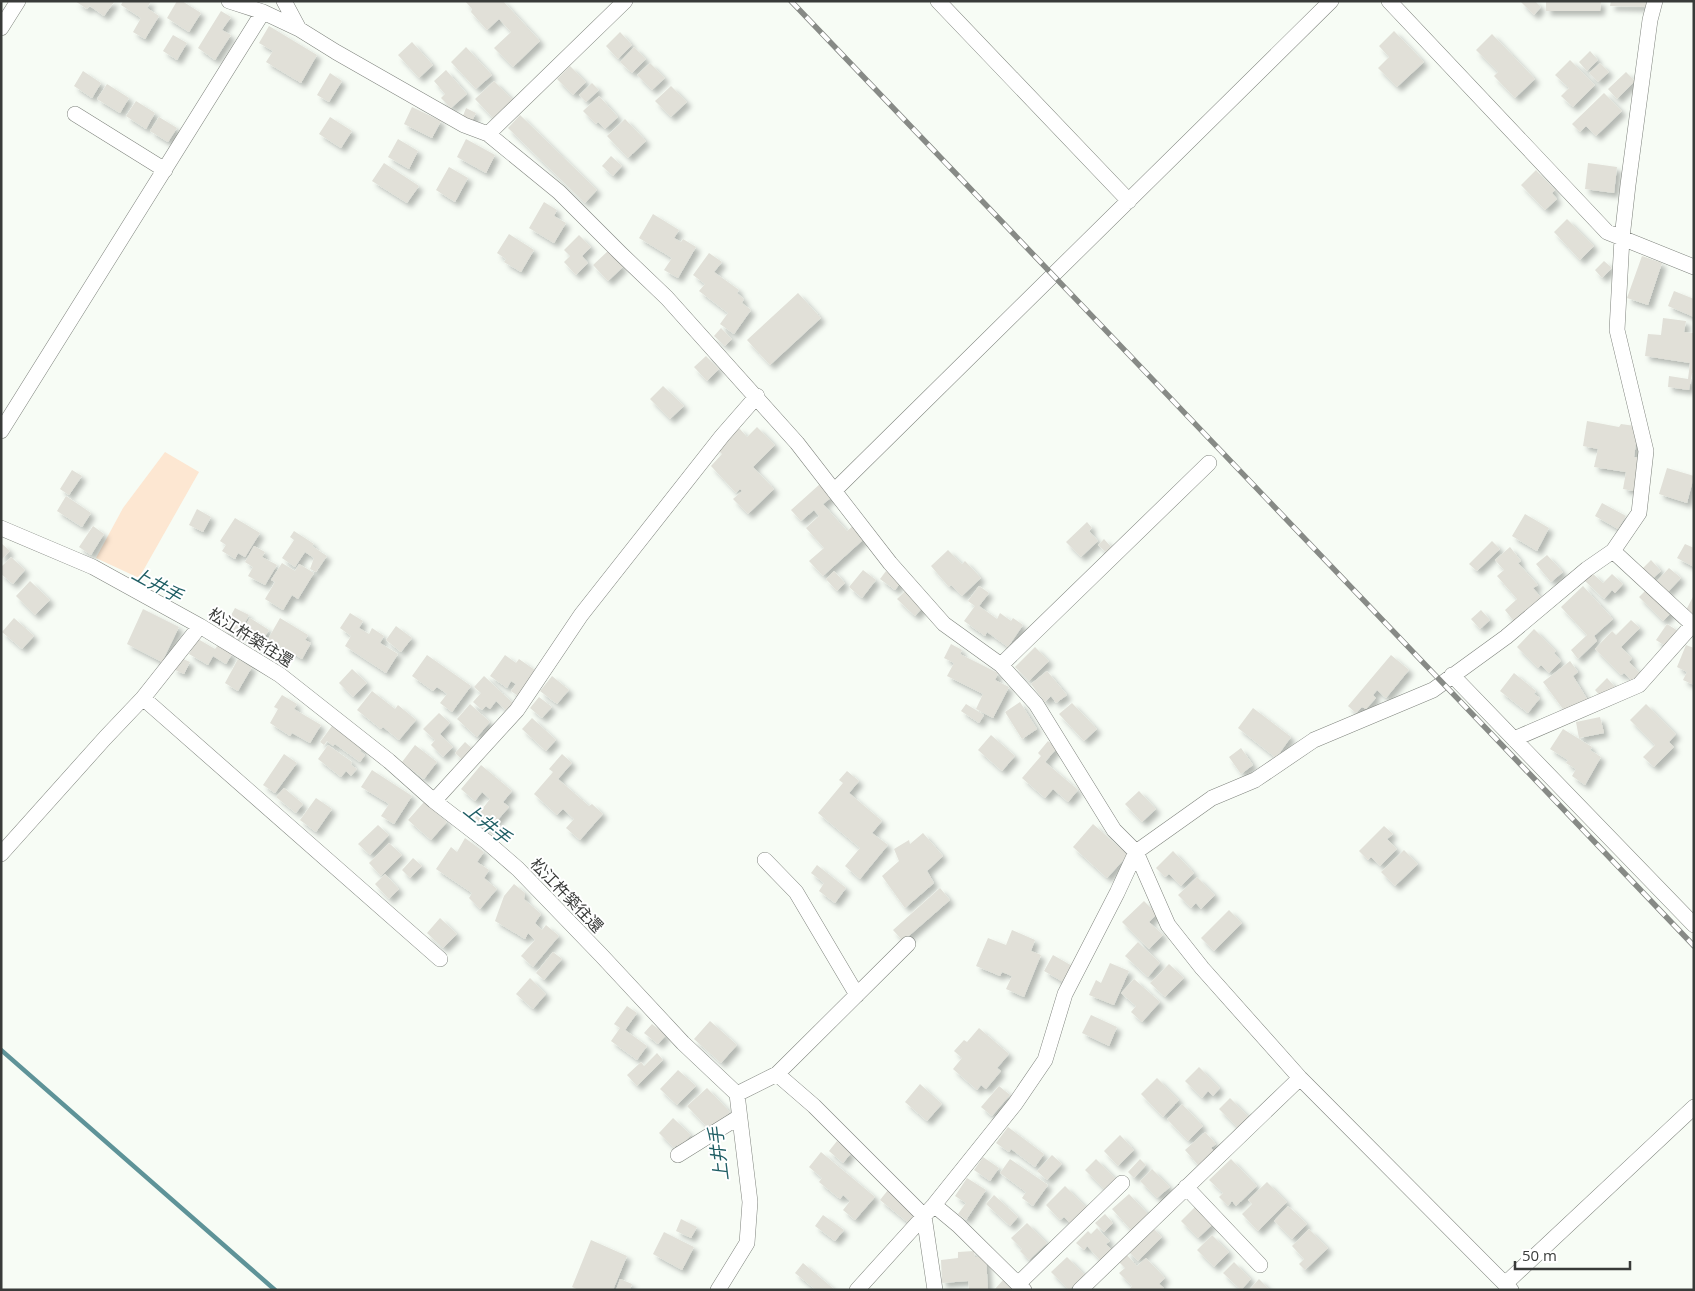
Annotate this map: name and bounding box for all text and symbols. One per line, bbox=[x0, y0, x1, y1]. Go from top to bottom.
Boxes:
water label: 上井手 bbox=[128, 561, 188, 608]
street label: 松江杵築往還 bbox=[204, 602, 298, 672]
water label: 上井手 bbox=[459, 797, 517, 850]
street label: 松江杵築往還 bbox=[526, 853, 608, 937]
water label: 上井手 bbox=[703, 1125, 733, 1182]
scale bar bbox=[1515, 1238, 1630, 1270]
text: 50 m bbox=[1522, 1245, 1557, 1265]

